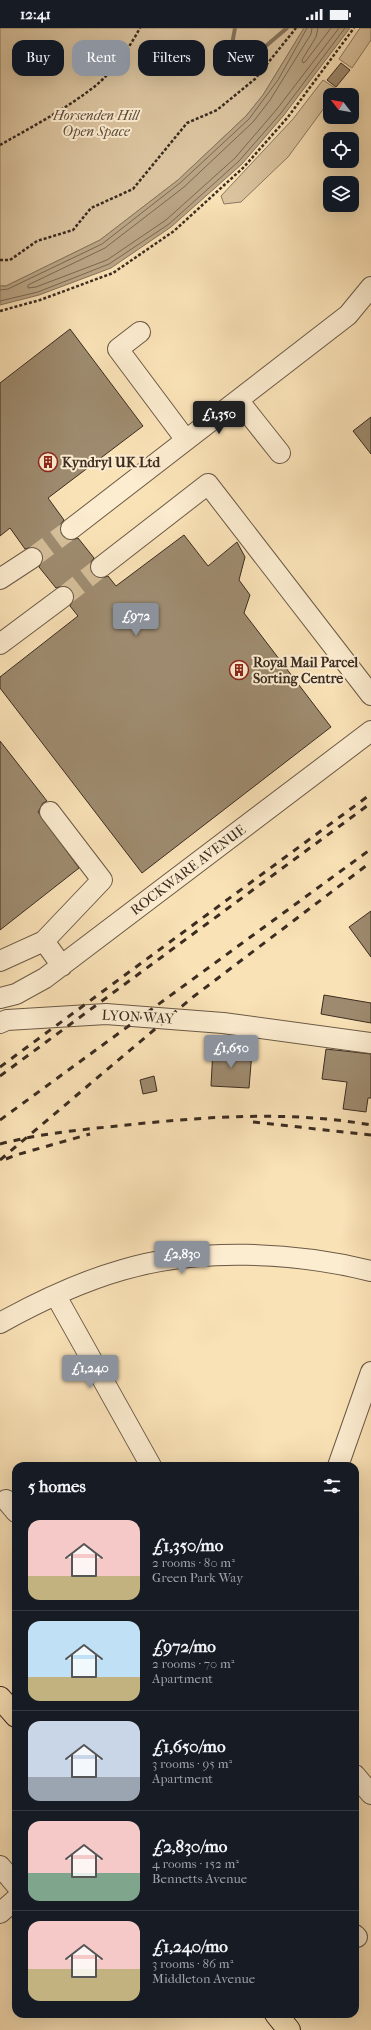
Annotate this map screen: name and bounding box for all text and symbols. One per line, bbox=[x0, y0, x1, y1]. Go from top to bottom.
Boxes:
text: 12:41 bbox=[20, 5, 51, 23]
chip: Buy bbox=[12, 40, 64, 76]
chip: Rent bbox=[72, 40, 130, 76]
chip: Filters bbox=[138, 40, 205, 76]
chip: New bbox=[213, 40, 268, 76]
north arrow bbox=[323, 88, 359, 124]
map controls bbox=[323, 88, 359, 212]
park label: Horsenden Hill Open Space bbox=[52, 107, 141, 140]
button: locate bbox=[323, 132, 359, 168]
button: layers bbox=[323, 176, 359, 212]
pin: £1,350 bbox=[186, 401, 252, 435]
text: £1,350 bbox=[202, 406, 236, 421]
building icon: Kyndryl UK Ltd bbox=[37, 451, 59, 473]
place label: Kyndryl UK Ltd bbox=[62, 454, 162, 471]
pin: £972 bbox=[112, 603, 160, 637]
text: £972 bbox=[122, 608, 150, 623]
place label: Royal Mail Parcel Sorting Centre bbox=[253, 654, 358, 687]
building icon: Royal Mail Parcel Sorting Centre bbox=[228, 659, 250, 681]
street label: ROCKWARE AVENUE bbox=[127, 821, 249, 919]
street label: LYON WAY bbox=[101, 1007, 175, 1027]
pin: £1,650 bbox=[198, 1035, 264, 1069]
text: £1,650 bbox=[213, 1040, 249, 1055]
pin: £2,830 bbox=[149, 1241, 215, 1275]
text: £2,830 bbox=[163, 1246, 201, 1261]
pin: £1,240 bbox=[57, 1355, 123, 1389]
text: £1,240 bbox=[71, 1360, 109, 1375]
icon: filters bbox=[321, 1475, 343, 1497]
text: 5 homes bbox=[28, 1476, 86, 1496]
text: £1,350/mo bbox=[152, 1535, 223, 1555]
icon: home bbox=[60, 1536, 108, 1584]
text: 2 rooms · 80 m² bbox=[152, 1555, 235, 1570]
text: Green Park Way bbox=[152, 1570, 243, 1585]
text: £972/mo bbox=[152, 1636, 216, 1656]
icon: home bbox=[60, 1637, 108, 1685]
text: 2 rooms · 70 m² bbox=[152, 1656, 235, 1671]
text: Apartment bbox=[152, 1671, 213, 1686]
text: £1,650/mo bbox=[152, 1736, 226, 1756]
icon: home bbox=[60, 1737, 108, 1785]
text: 3 rooms · 95 m² bbox=[152, 1756, 232, 1771]
text: Apartment bbox=[152, 1771, 213, 1786]
text: £2,830/mo bbox=[152, 1836, 227, 1856]
icon: home bbox=[60, 1837, 108, 1885]
text: 4 rooms · 152 m² bbox=[152, 1856, 239, 1871]
text: Bennetts Avenue bbox=[152, 1871, 247, 1886]
text: £1,240/mo bbox=[152, 1936, 228, 1956]
icon: home bbox=[60, 1937, 108, 1985]
text: 3 rooms · 86 m² bbox=[152, 1956, 233, 1971]
text: Middleton Avenue bbox=[152, 1971, 255, 1986]

